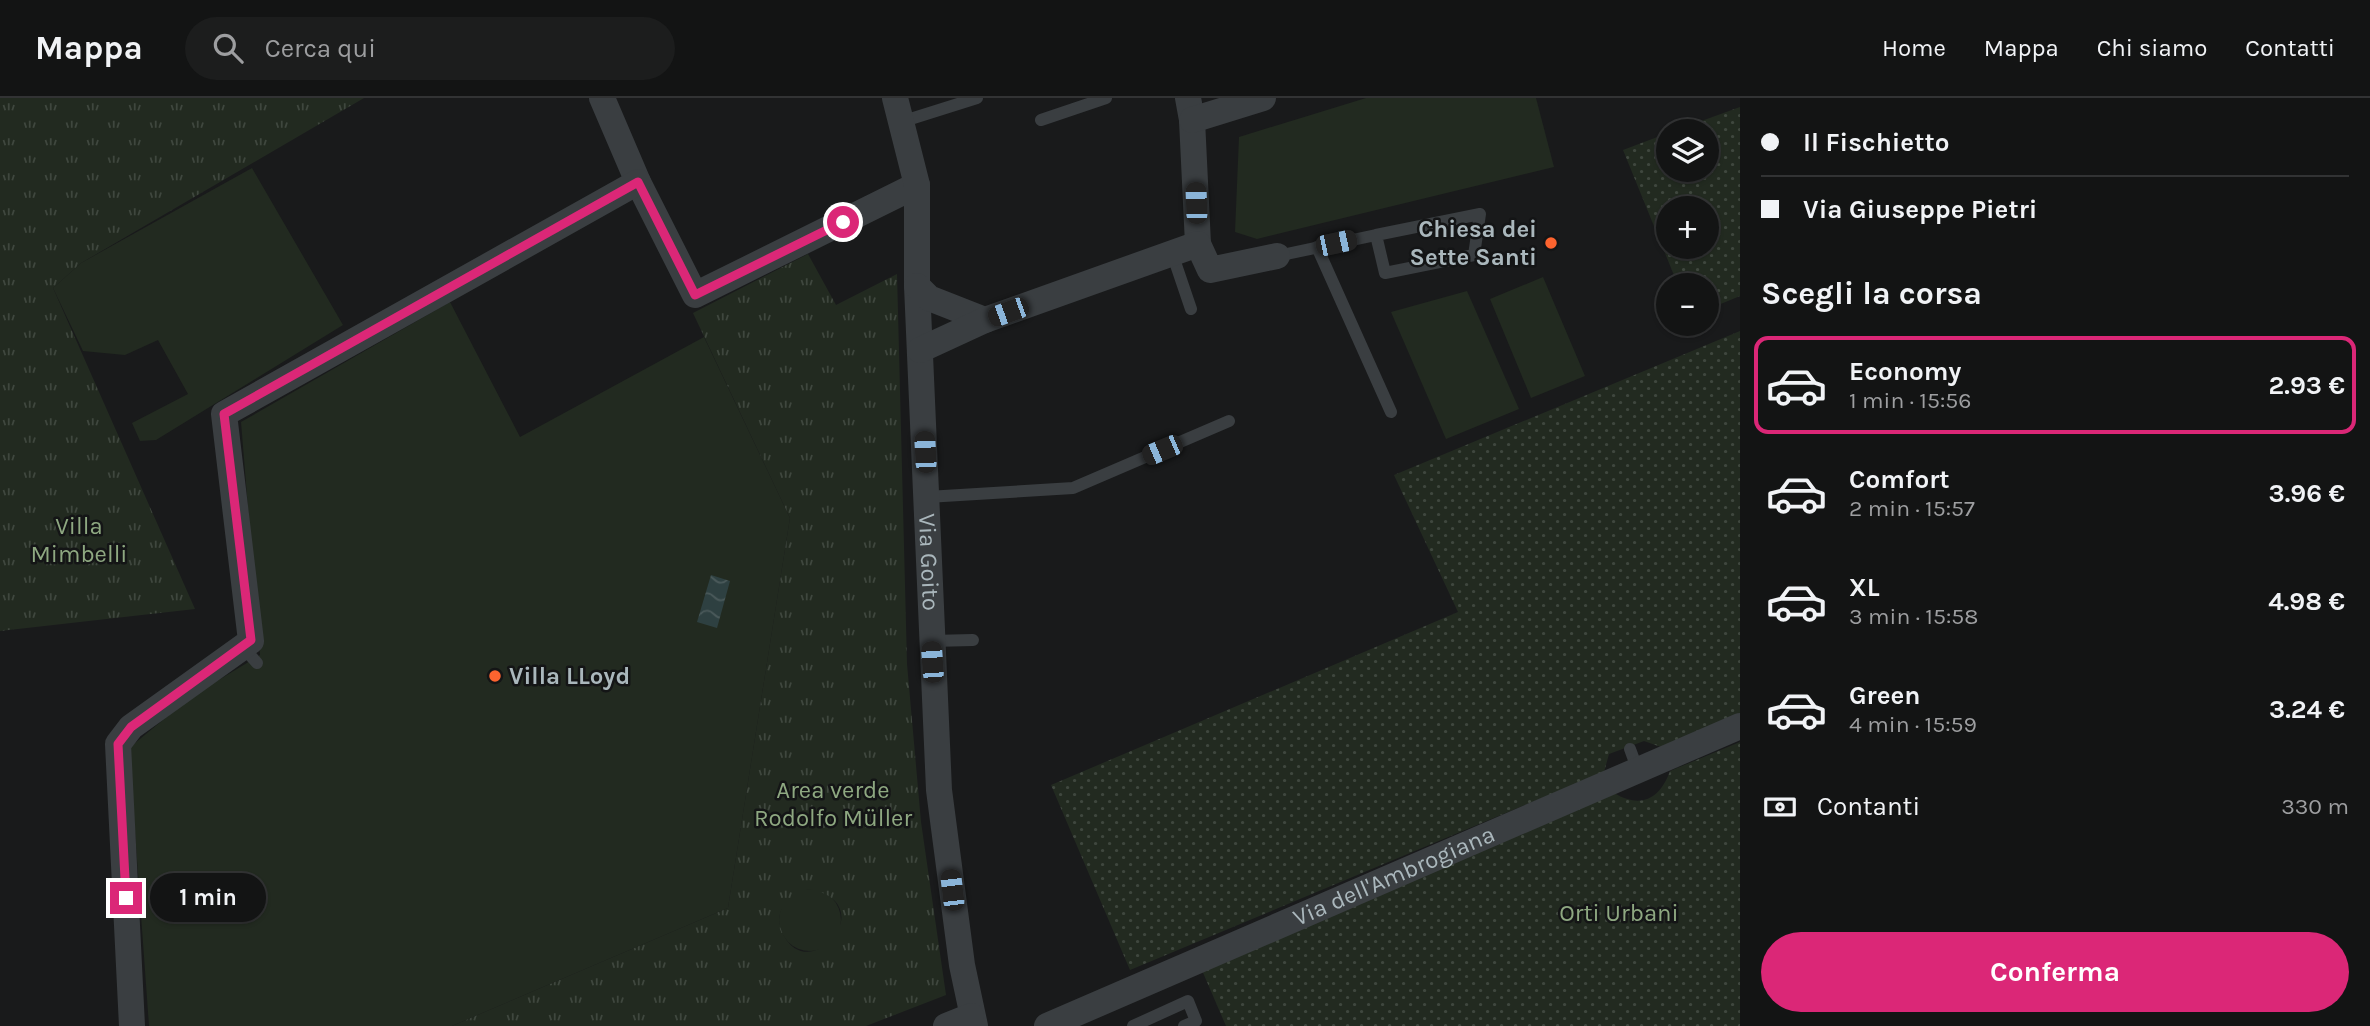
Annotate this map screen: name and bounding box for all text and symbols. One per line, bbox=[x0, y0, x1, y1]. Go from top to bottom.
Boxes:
search box bbox=[185, 17, 675, 80]
text: Mappa bbox=[35, 29, 143, 67]
icon: search bbox=[209, 29, 247, 67]
text: Cerca qui bbox=[265, 33, 376, 64]
text: Home bbox=[1882, 34, 1946, 62]
text: Mappa bbox=[1984, 34, 2059, 62]
text: Chi siamo bbox=[2097, 34, 2207, 62]
text: Contatti bbox=[2245, 34, 2335, 62]
map controls bbox=[1656, 119, 1719, 336]
button: layers bbox=[1656, 119, 1719, 182]
text: Il Fischietto bbox=[1803, 127, 1949, 158]
car bbox=[1185, 182, 1208, 224]
text: Via Giuseppe Pietri bbox=[1803, 194, 2037, 225]
button: + bbox=[1656, 196, 1719, 259]
route start bbox=[827, 206, 859, 238]
place label: Chiesa dei Sette Santi bbox=[1410, 215, 1537, 271]
car bbox=[1314, 228, 1359, 258]
marker: Chiesa dei Sette Santi bbox=[1543, 235, 1559, 251]
button: − bbox=[1656, 273, 1719, 336]
text: Scegli la corsa bbox=[1761, 275, 1982, 312]
car bbox=[985, 295, 1032, 329]
icon: car bbox=[1765, 354, 1828, 417]
text: Economy bbox=[1849, 356, 1961, 387]
text: 2.93 € bbox=[2269, 370, 2345, 401]
text: 1 min · 15:56 bbox=[1849, 387, 1971, 414]
car bbox=[914, 430, 937, 474]
car bbox=[1139, 432, 1186, 468]
icon: car bbox=[1765, 462, 1828, 525]
text: Comfort bbox=[1849, 464, 1950, 495]
text: 3.96 € bbox=[2269, 478, 2345, 509]
text: 2 min · 15:57 bbox=[1849, 495, 1975, 522]
park label: Villa Mimbelli bbox=[30, 512, 128, 568]
street label: Via Goito bbox=[913, 513, 945, 611]
icon: car bbox=[1765, 570, 1828, 633]
text: XL bbox=[1849, 572, 1880, 603]
text: 4.98 € bbox=[2268, 586, 2345, 617]
text: 3 min · 15:58 bbox=[1849, 603, 1978, 630]
car bbox=[921, 640, 944, 684]
place label: Villa LLoyd bbox=[509, 662, 630, 690]
marker: Villa LLoyd bbox=[487, 668, 503, 684]
icon: car bbox=[1765, 678, 1828, 741]
text: Green bbox=[1849, 680, 1921, 711]
text: 3.24 € bbox=[2269, 694, 2345, 725]
text: 4 min · 15:59 bbox=[1849, 711, 1977, 738]
park label: Area verde Rodolfo Müller bbox=[754, 776, 912, 832]
icon: cash bbox=[1761, 788, 1799, 826]
text: Contanti bbox=[1817, 791, 1920, 822]
text: 330 m bbox=[2281, 793, 2349, 820]
street label: Via dell'Ambrogiana bbox=[1289, 820, 1499, 932]
car bbox=[940, 868, 965, 912]
callout: 1 min bbox=[150, 874, 266, 922]
route end bbox=[110, 882, 142, 914]
text: 1 min bbox=[179, 884, 237, 911]
park label: Orti Urbani bbox=[1559, 899, 1679, 927]
button: Conferma bbox=[1761, 932, 2349, 1012]

